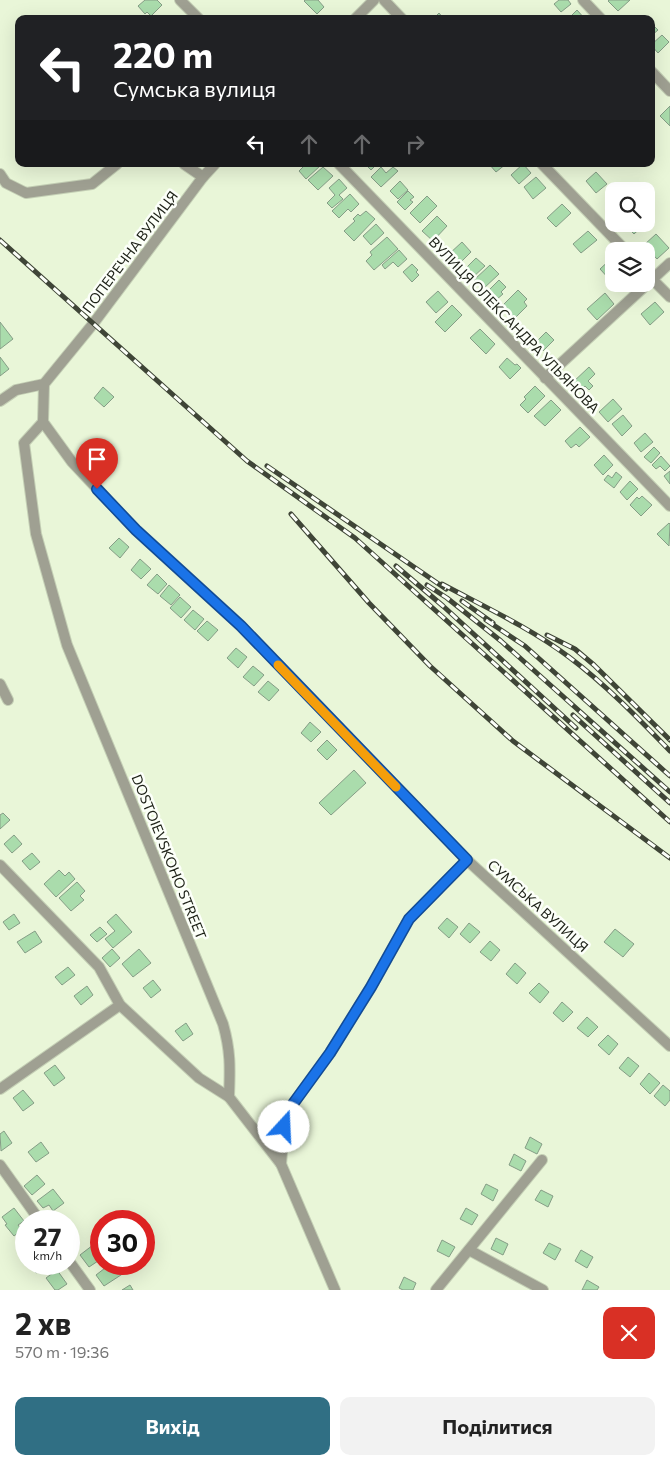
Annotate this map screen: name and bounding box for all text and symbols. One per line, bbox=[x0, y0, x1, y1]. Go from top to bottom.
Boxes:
text: 220 m bbox=[113, 32, 213, 75]
icon: left bbox=[30, 35, 95, 100]
text: Сумська вулиця bbox=[113, 75, 276, 102]
icon: left bbox=[242, 130, 270, 158]
icon: ahead bbox=[295, 130, 323, 158]
icon: ahead bbox=[348, 130, 376, 158]
icon: right bbox=[401, 130, 429, 158]
map controls bbox=[605, 182, 655, 292]
button: search bbox=[605, 182, 655, 232]
street label: ПОПЕРЕЧНА ВУЛИЦЯ bbox=[78, 187, 181, 316]
street label: ВУЛИЦЯ ОЛЕКСАНДРА УЛЬЯНОВА bbox=[425, 233, 603, 416]
button: layers bbox=[605, 242, 655, 292]
pin bbox=[76, 438, 118, 489]
icon: arrive bbox=[83, 445, 111, 473]
street label: DOSTOIEVSKOHO STREET bbox=[129, 772, 210, 942]
street label: СУМСЬКА ВУЛИЦЯ bbox=[484, 856, 592, 955]
position arrow bbox=[257, 1100, 309, 1152]
speed limit sign: 30 bbox=[90, 1210, 155, 1275]
text: 27 bbox=[34, 1221, 61, 1251]
text: km/h bbox=[33, 1248, 62, 1262]
text: 2 хв bbox=[15, 1304, 71, 1341]
button: close bbox=[603, 1307, 655, 1359]
text: 570 m · 19:36 bbox=[15, 1342, 109, 1361]
button: Вихід bbox=[15, 1397, 330, 1455]
button: Поділитися bbox=[340, 1397, 655, 1455]

